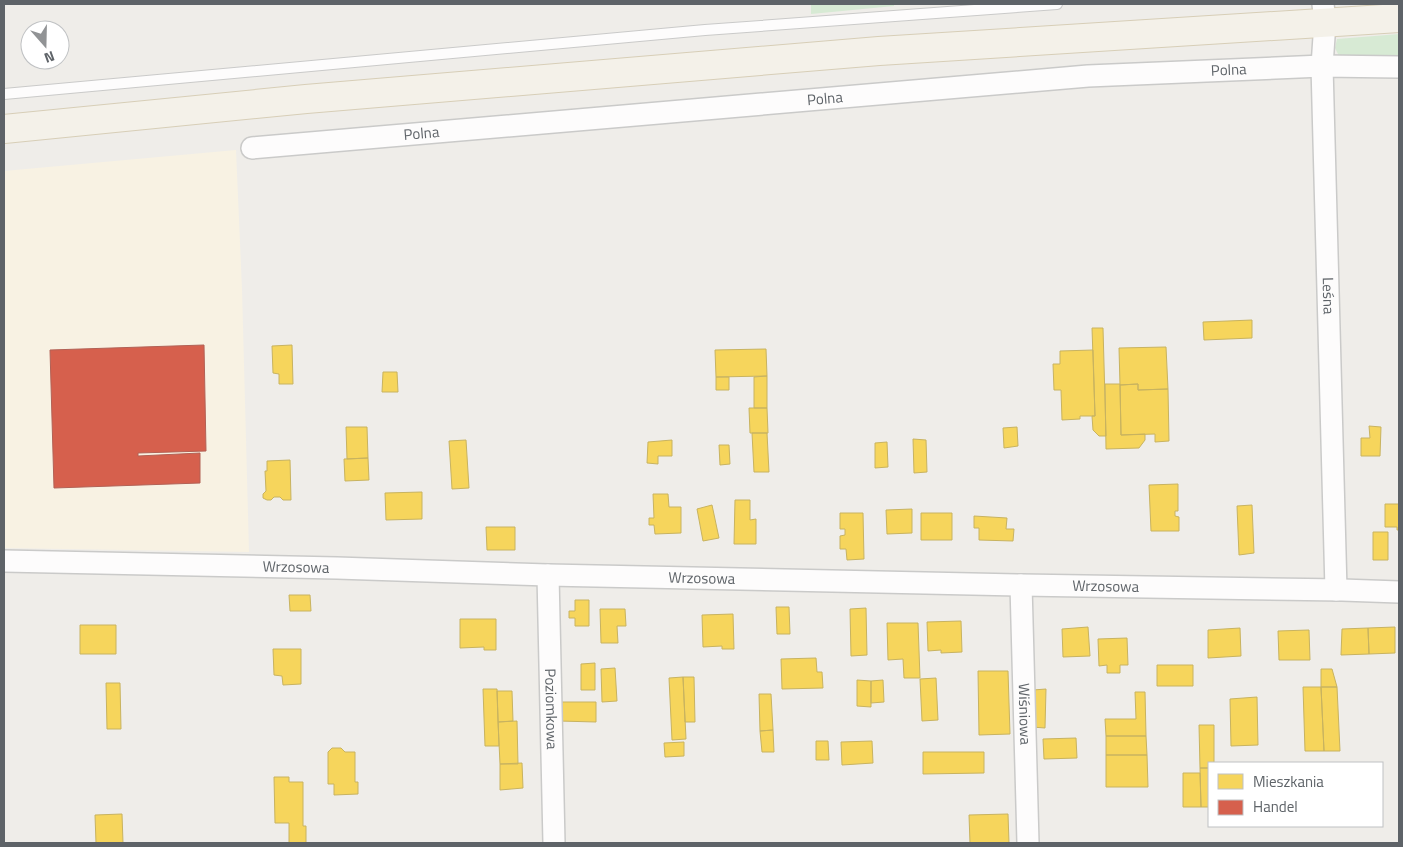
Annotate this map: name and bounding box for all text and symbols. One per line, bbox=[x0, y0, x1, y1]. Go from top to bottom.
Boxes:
north arrow bbox=[20, 20, 70, 70]
text: N bbox=[41, 46, 58, 69]
street label: Polna bbox=[1210, 57, 1248, 82]
street label: Polna bbox=[806, 85, 844, 111]
street label: Polna bbox=[403, 120, 441, 146]
street label: Leśna bbox=[1317, 277, 1341, 315]
street label: Wrzosowa bbox=[262, 554, 330, 579]
street label: Wrzosowa bbox=[668, 566, 736, 590]
street label: Wrzosowa bbox=[1072, 574, 1140, 598]
street label: Poziomkowa bbox=[539, 668, 564, 750]
street label: Wiśniowa bbox=[1013, 683, 1037, 746]
legend bbox=[1208, 762, 1383, 827]
text: Mieszkania bbox=[1253, 770, 1324, 793]
text: Handel bbox=[1253, 795, 1298, 818]

